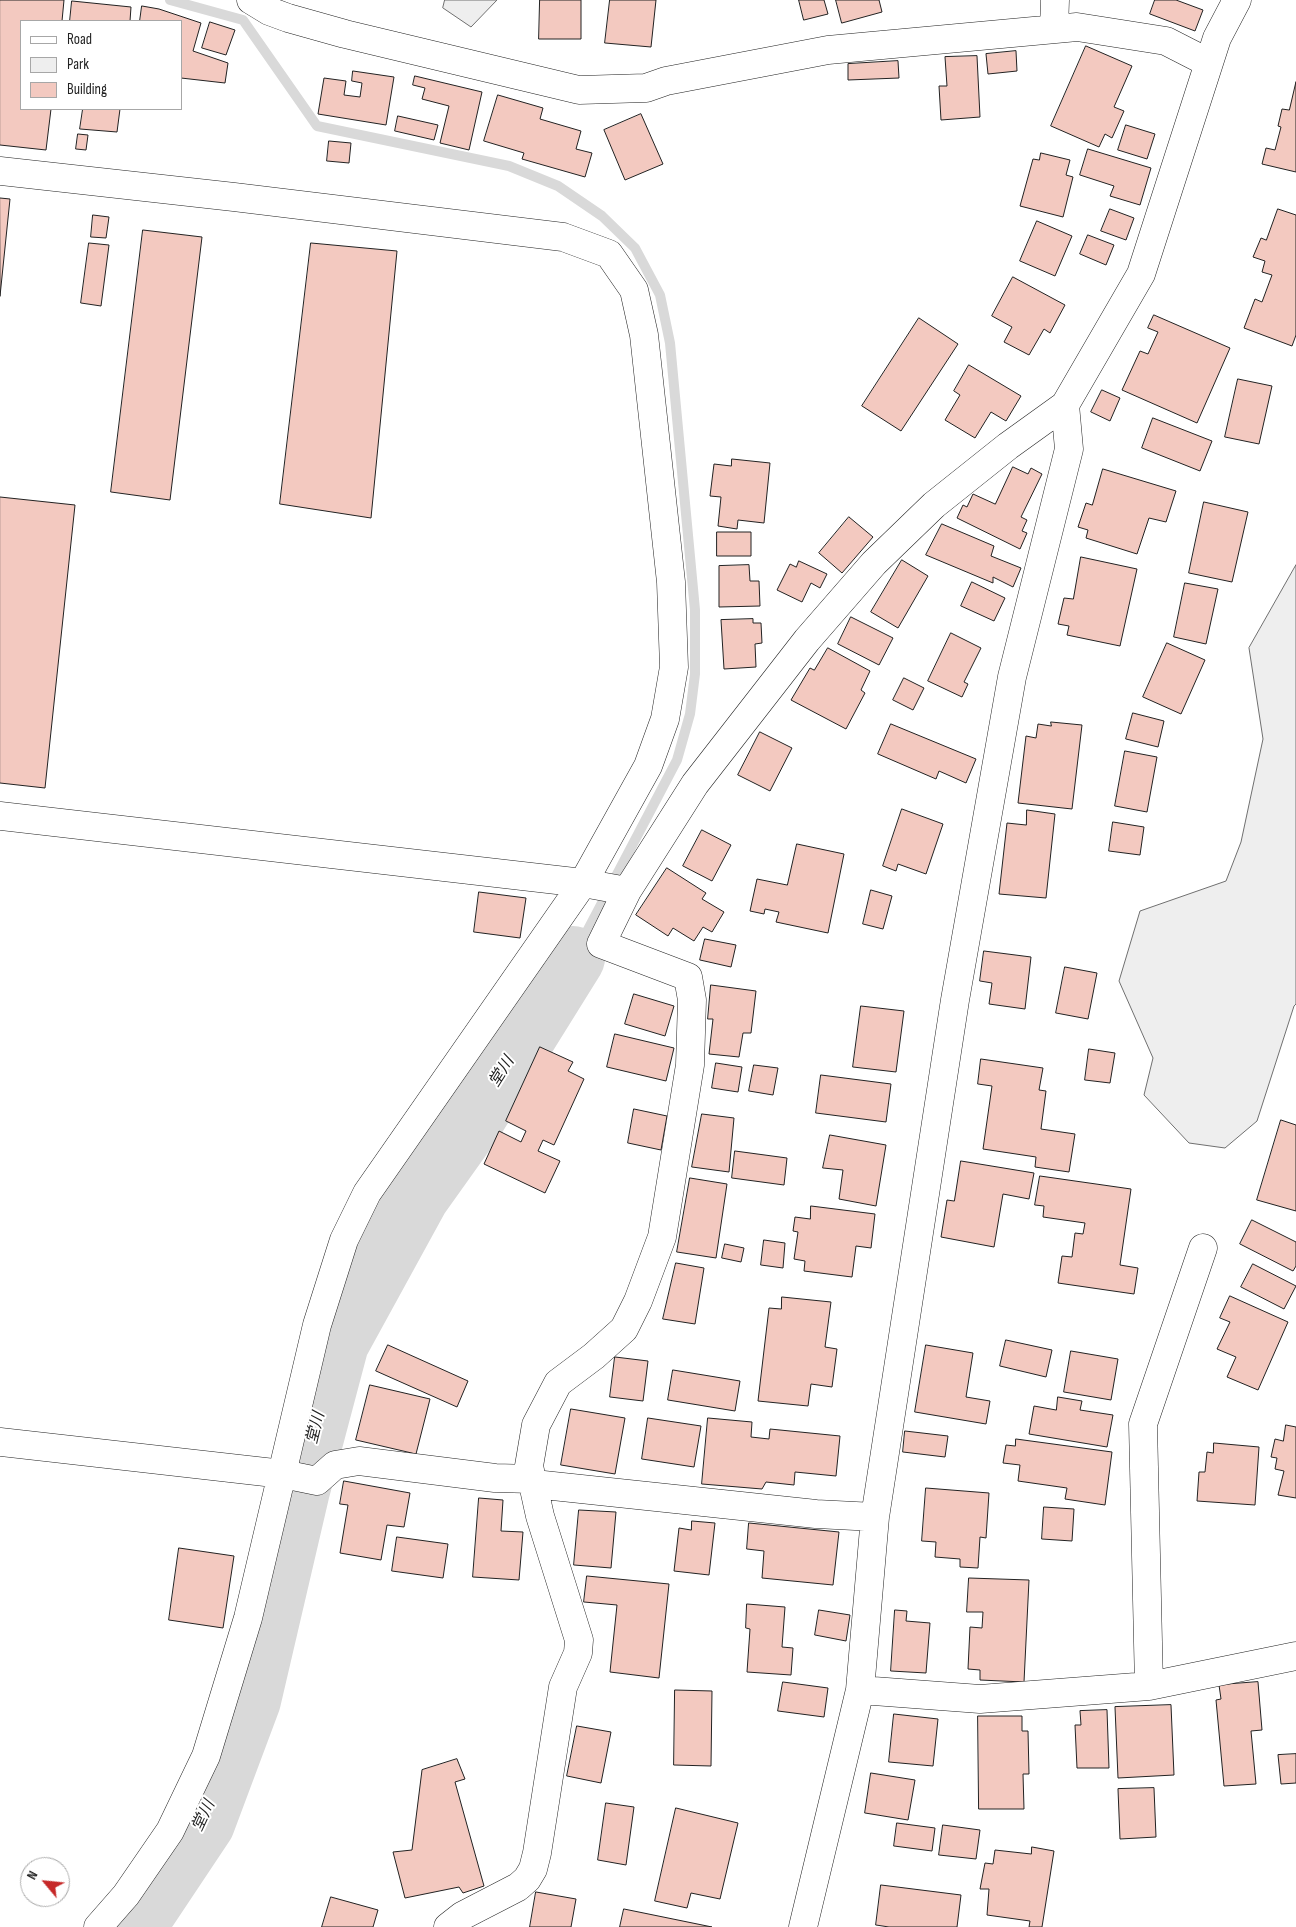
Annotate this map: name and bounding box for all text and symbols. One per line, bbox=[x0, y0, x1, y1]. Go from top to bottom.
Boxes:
legend bbox=[20, 20, 182, 110]
text: Road bbox=[67, 30, 92, 49]
text: Park bbox=[67, 55, 89, 74]
text: Building bbox=[67, 80, 107, 99]
water label: 堂川 bbox=[485, 1053, 519, 1091]
water label: 堂川 bbox=[303, 1410, 329, 1446]
water label: 堂川 bbox=[189, 1797, 219, 1835]
north arrow bbox=[20, 1857, 70, 1907]
text: N bbox=[23, 1868, 41, 1882]

